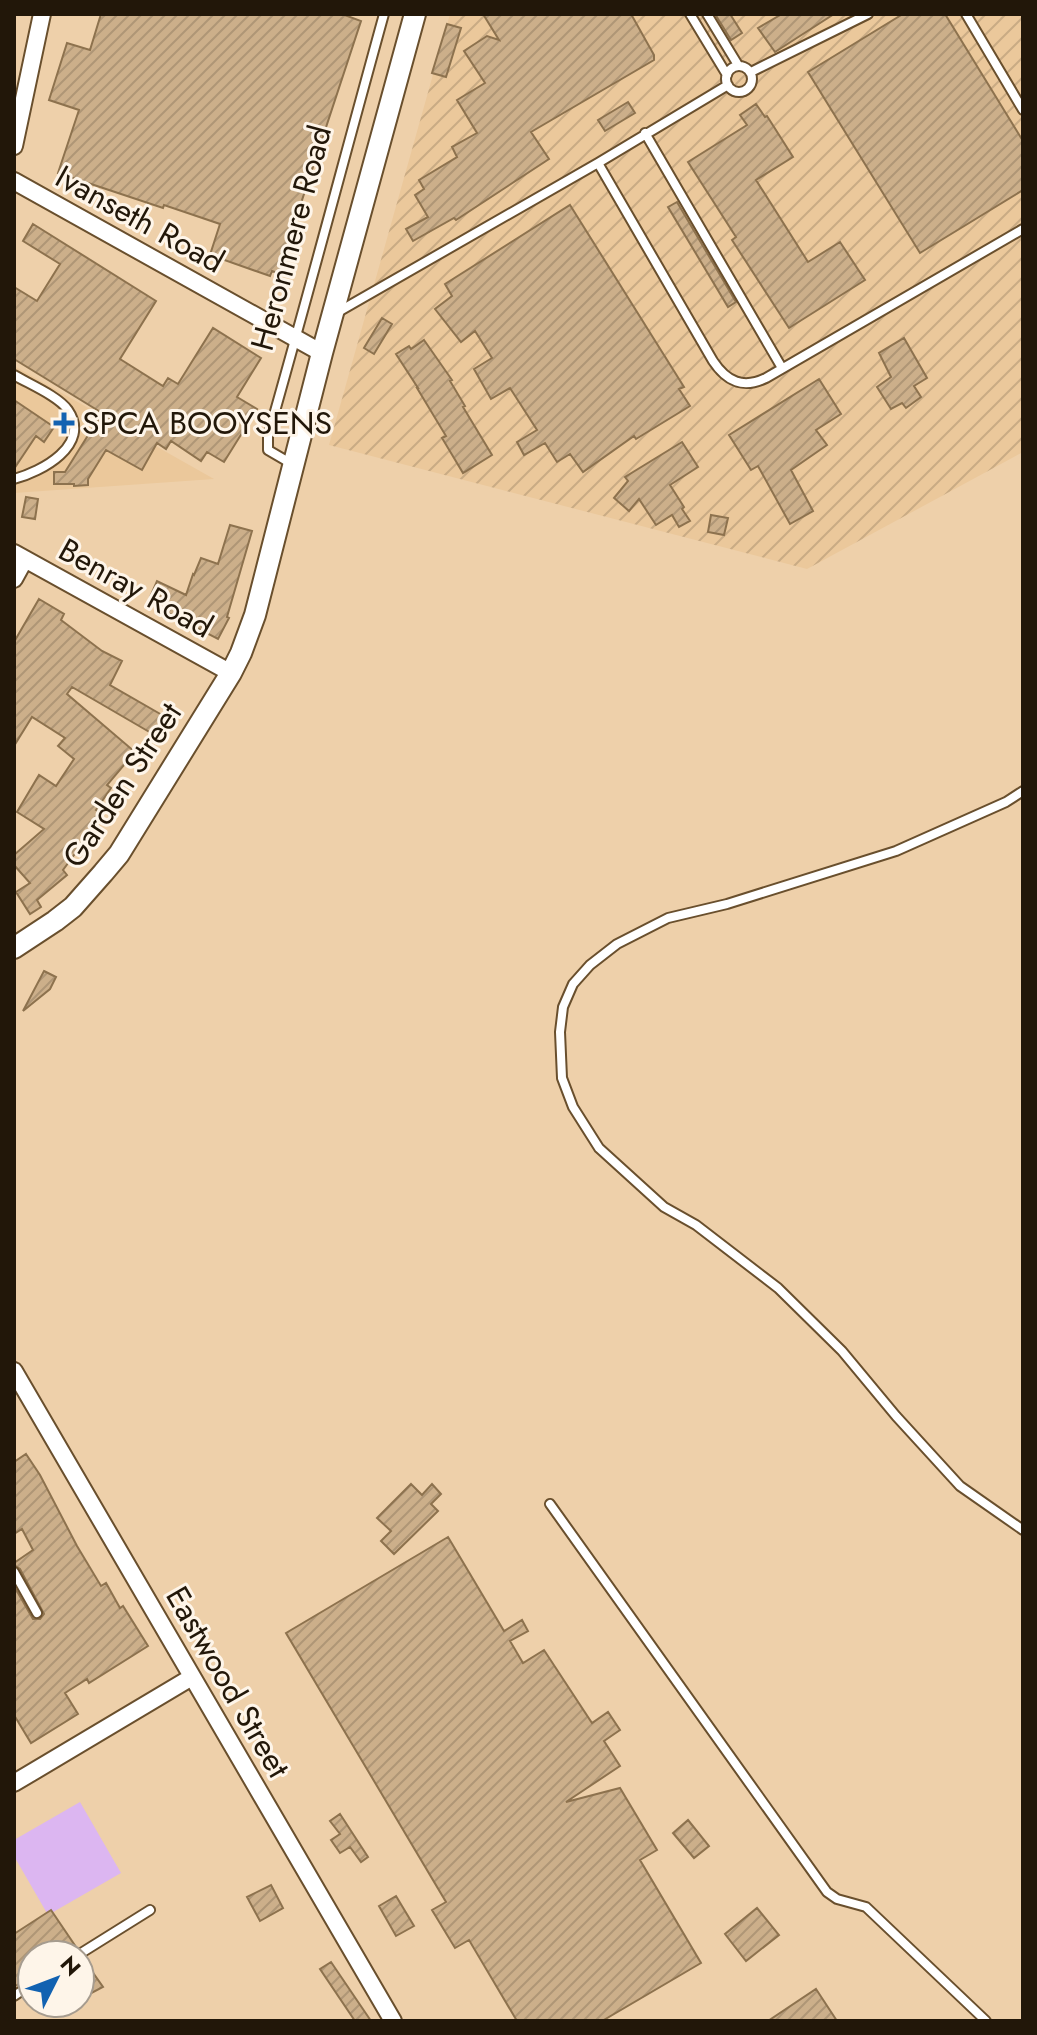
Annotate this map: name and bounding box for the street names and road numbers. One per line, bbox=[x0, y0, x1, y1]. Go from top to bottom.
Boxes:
street label: Heronmere Road bbox=[239, 120, 343, 356]
street label: Ivanseth Road bbox=[47, 154, 233, 284]
street label: Benray Road bbox=[50, 527, 222, 649]
street label: Garden Street bbox=[51, 693, 193, 877]
street label: Eastwood Street bbox=[155, 1578, 302, 1786]

